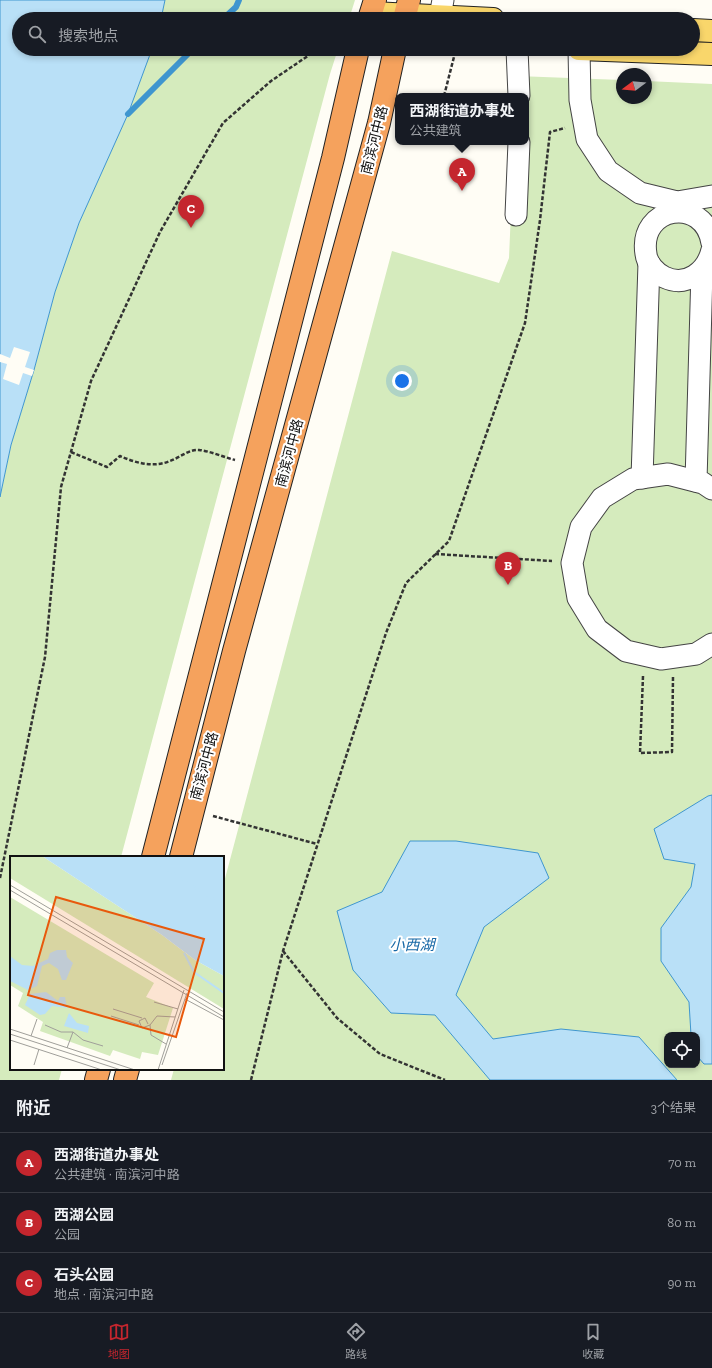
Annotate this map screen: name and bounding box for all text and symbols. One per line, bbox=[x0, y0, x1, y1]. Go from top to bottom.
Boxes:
search box bbox=[12, 12, 700, 56]
icon: search bbox=[26, 23, 48, 45]
text: 搜索地点 bbox=[58, 27, 118, 45]
north arrow bbox=[616, 68, 652, 104]
popup bbox=[395, 93, 529, 145]
text: 西湖街道办事处 bbox=[409, 102, 515, 120]
street label: 南滨河中路 bbox=[358, 104, 391, 176]
text: 公共建筑 bbox=[409, 123, 462, 138]
pin: A bbox=[449, 158, 475, 191]
pin: C bbox=[178, 195, 204, 228]
your location bbox=[392, 371, 412, 391]
street label: 南滨河中路 bbox=[272, 417, 307, 489]
pin: B bbox=[495, 552, 521, 585]
street label: 南滨河中路 bbox=[187, 730, 222, 802]
inset map bbox=[10, 856, 224, 1070]
water label: 小西湖 bbox=[389, 936, 436, 954]
map controls bbox=[664, 1032, 700, 1068]
button: locate bbox=[664, 1032, 700, 1068]
text: 附近 bbox=[16, 1098, 50, 1118]
text: 3个结果 bbox=[651, 1100, 696, 1115]
text: 西湖街道办事处 bbox=[54, 1146, 159, 1164]
text: A bbox=[25, 1155, 33, 1170]
text: 70 m bbox=[668, 1155, 696, 1170]
text: 公共建筑 · 南滨河中路 bbox=[54, 1167, 180, 1182]
text: 西湖公园 bbox=[54, 1206, 114, 1224]
text: B bbox=[25, 1215, 33, 1230]
text: 80 m bbox=[667, 1215, 696, 1230]
text: 公园 bbox=[54, 1227, 80, 1242]
text: 石头公园 bbox=[54, 1266, 114, 1284]
text: C bbox=[25, 1275, 33, 1290]
text: 90 m bbox=[667, 1275, 696, 1290]
text: 地点 · 南滨河中路 bbox=[54, 1287, 154, 1302]
tab: 地图 bbox=[108, 1321, 130, 1361]
tab: 路线 bbox=[345, 1321, 367, 1361]
tab: 收藏 bbox=[582, 1321, 604, 1361]

